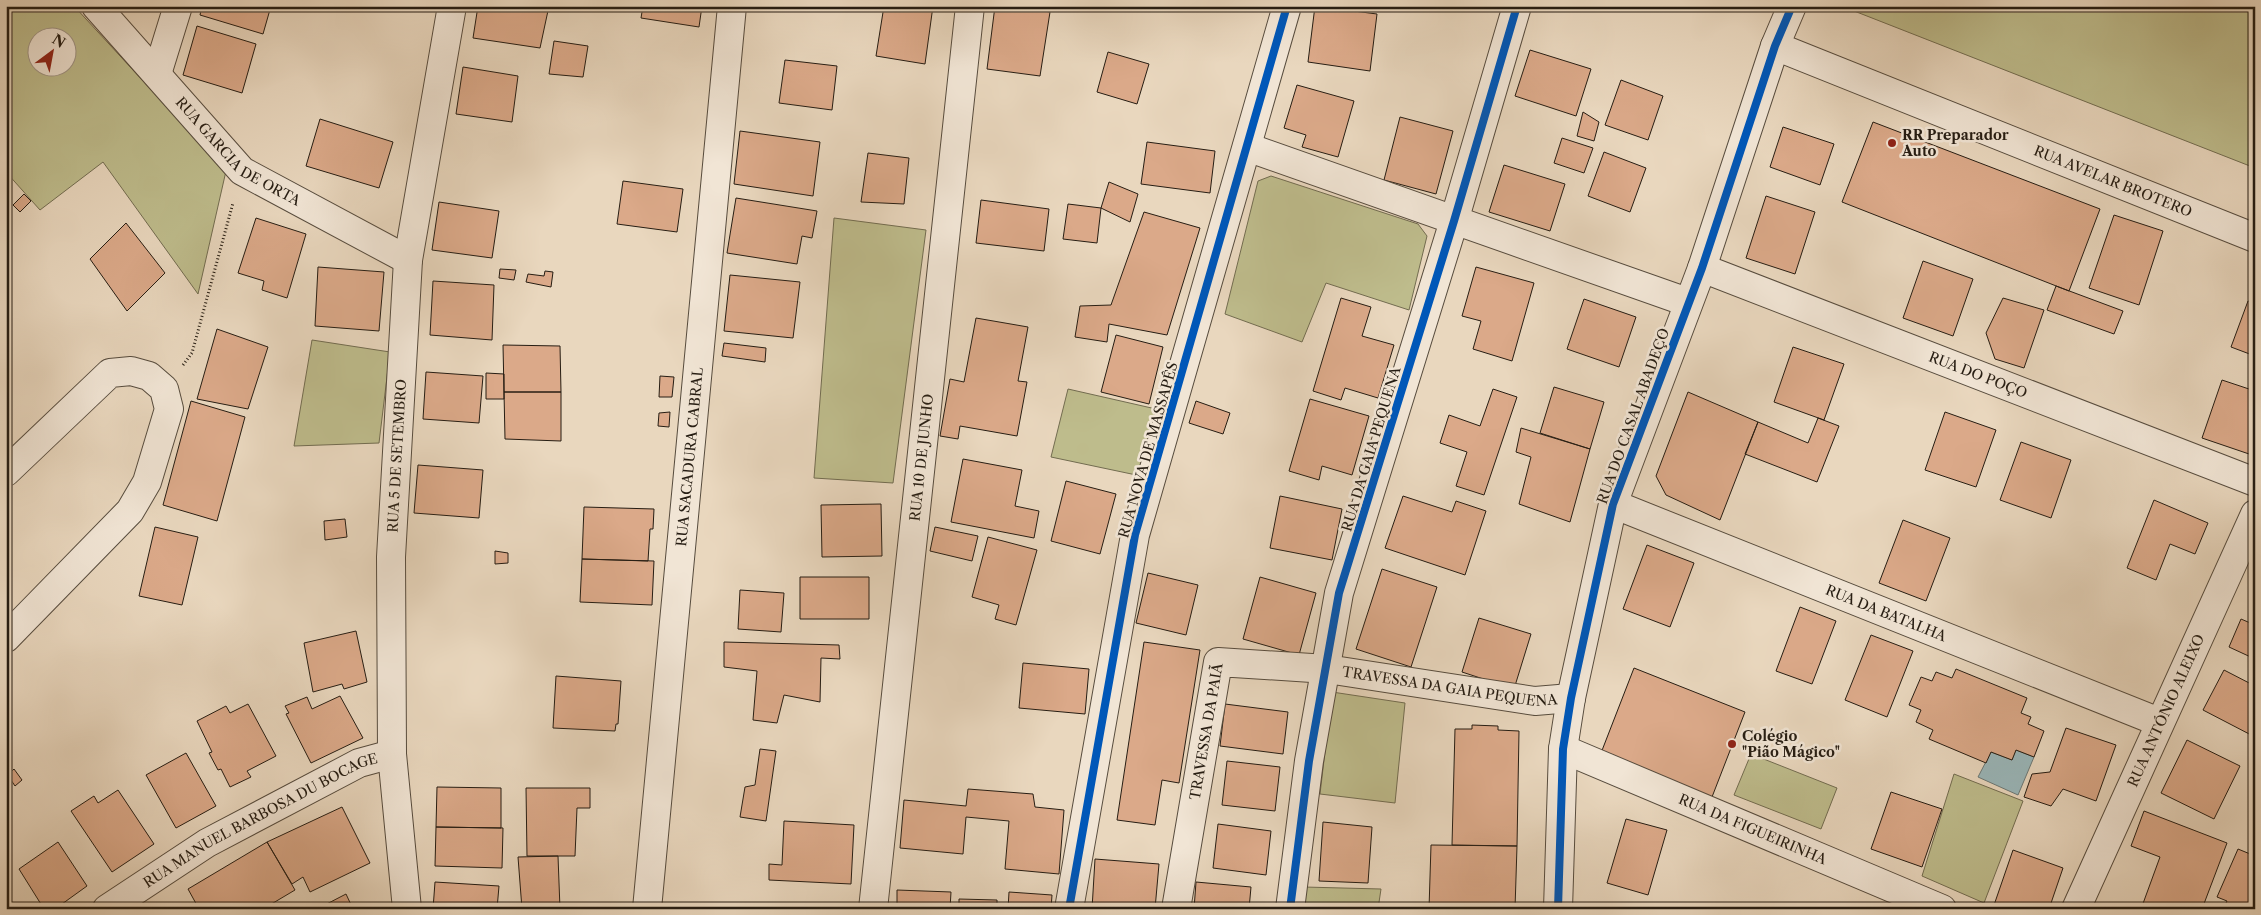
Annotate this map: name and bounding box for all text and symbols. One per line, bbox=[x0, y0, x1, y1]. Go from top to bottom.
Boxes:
north arrow bbox=[28, 28, 78, 78]
text: N bbox=[49, 30, 69, 52]
street label: RUA GARCIA DE ORTA bbox=[172, 93, 304, 210]
place label: RR Preparador Auto bbox=[1901, 126, 2009, 160]
marker: RR Preparador Auto bbox=[1886, 137, 1898, 149]
street label: RUA AVELAR BROTERO bbox=[2031, 141, 2195, 221]
street label: RUA DO CASAL ABADEÇO bbox=[1593, 326, 1673, 506]
street label: RUA DO POÇO bbox=[1926, 348, 2030, 402]
street label: RUA NOVA DE MASSAPÊS bbox=[1114, 360, 1182, 540]
street label: RUA DA GAIA PEQUENA bbox=[1337, 364, 1405, 534]
street label: RUA SACADURA CABRAL bbox=[672, 367, 707, 547]
street label: RUA 5 DE SETEMBRO bbox=[383, 379, 410, 533]
street label: RUA 10 DE JUNHO bbox=[906, 393, 937, 522]
street label: RUA DA BATALHA bbox=[1823, 581, 1950, 645]
street label: RUA ANTÓNIO ALEIXO bbox=[2124, 631, 2208, 790]
street label: TRAVESSA DA PAIÃ bbox=[1186, 661, 1227, 802]
street label: TRAVESSA DA GAIA PEQUENA bbox=[1341, 662, 1559, 710]
place label: Colégio "Pião Mágico" bbox=[1742, 727, 1840, 761]
marker: Colégio "Pião Mágico" bbox=[1726, 738, 1738, 750]
street label: RUA MANUEL BARBOSA DU BOCAGE bbox=[140, 749, 380, 892]
street label: RUA DA FIGUEIRINHA bbox=[1676, 790, 1830, 869]

